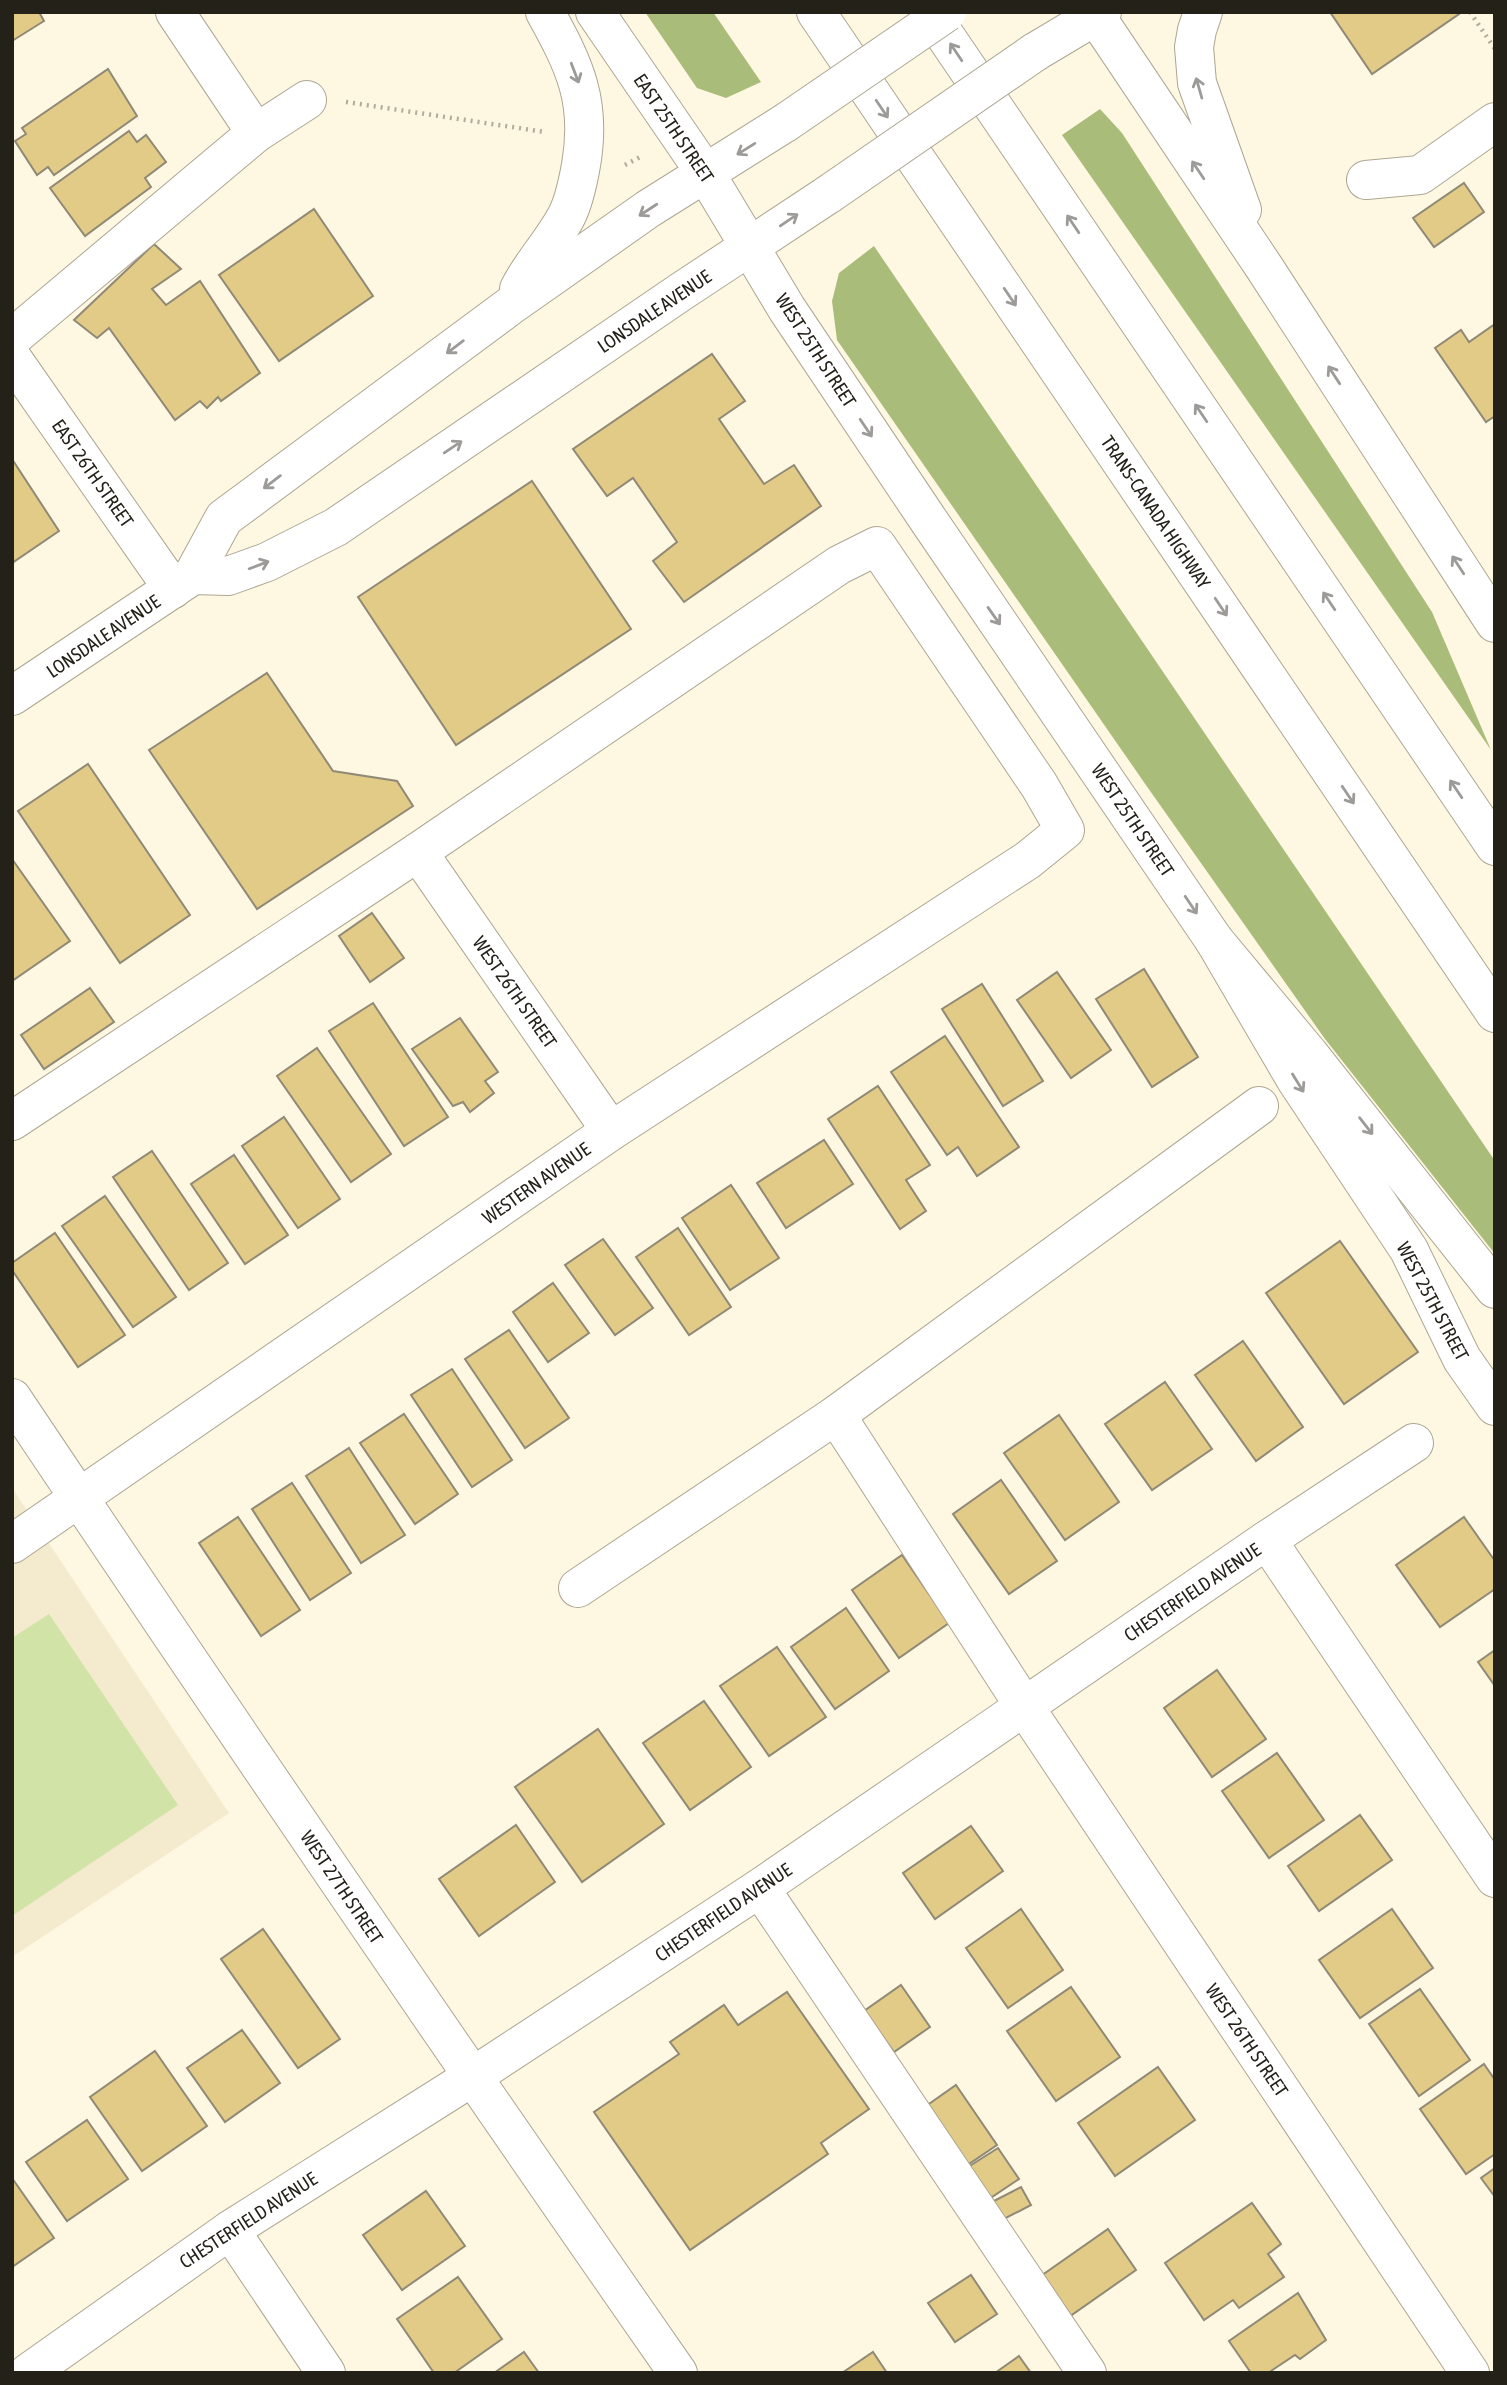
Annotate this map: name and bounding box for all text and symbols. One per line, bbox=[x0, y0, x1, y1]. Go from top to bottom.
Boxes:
one-way arrow bbox=[949, 43, 963, 62]
one-way arrow bbox=[569, 62, 582, 84]
street label: EAST 25TH STREET bbox=[630, 69, 719, 187]
one-way arrow bbox=[1192, 77, 1205, 99]
one-way arrow bbox=[875, 99, 889, 118]
one-way arrow bbox=[736, 143, 756, 157]
one-way arrow bbox=[1191, 161, 1205, 180]
one-way arrow bbox=[638, 203, 658, 217]
one-way arrow bbox=[779, 213, 799, 227]
one-way arrow bbox=[1066, 215, 1080, 234]
street label: LONSDALE AVENUE bbox=[593, 265, 715, 357]
one-way arrow bbox=[1003, 287, 1017, 306]
street label: WEST 25TH STREET bbox=[771, 289, 861, 411]
one-way arrow bbox=[446, 340, 465, 354]
one-way arrow bbox=[1326, 365, 1340, 385]
one-way arrow bbox=[1194, 403, 1208, 423]
street label: EAST 26TH STREET bbox=[48, 415, 139, 532]
one-way arrow bbox=[860, 417, 874, 437]
street label: TRANS-CANADA HIGHWAY bbox=[1097, 432, 1216, 593]
one-way arrow bbox=[443, 440, 462, 454]
one-way arrow bbox=[263, 475, 282, 490]
one-way arrow bbox=[1451, 556, 1465, 576]
one-way arrow bbox=[247, 557, 269, 570]
street label: LONSDALE AVENUE bbox=[42, 590, 164, 682]
one-way arrow bbox=[1322, 592, 1336, 611]
one-way arrow bbox=[1213, 597, 1228, 616]
one-way arrow bbox=[987, 606, 1001, 625]
street label: WEST 25TH STREET bbox=[1087, 760, 1179, 881]
one-way arrow bbox=[1449, 780, 1464, 799]
one-way arrow bbox=[1341, 785, 1355, 805]
one-way arrow bbox=[1184, 895, 1198, 914]
street label: WEST 26TH STREET bbox=[468, 932, 562, 1052]
one-way arrow bbox=[1292, 1073, 1306, 1093]
one-way arrow bbox=[1358, 1116, 1373, 1134]
street label: WESTERN AVENUE bbox=[478, 1138, 594, 1228]
street label: WEST 25TH STREET bbox=[1393, 1238, 1474, 1365]
street label: CHESTERFIELD AVENUE bbox=[1120, 1538, 1264, 1646]
street label: WEST 27TH STREET bbox=[296, 1827, 388, 1948]
street label: CHESTERFIELD AVENUE bbox=[651, 1858, 795, 1966]
street label: WEST 26TH STREET bbox=[1201, 1980, 1293, 2101]
street label: CHESTERFIELD AVENUE bbox=[175, 2167, 321, 2273]

